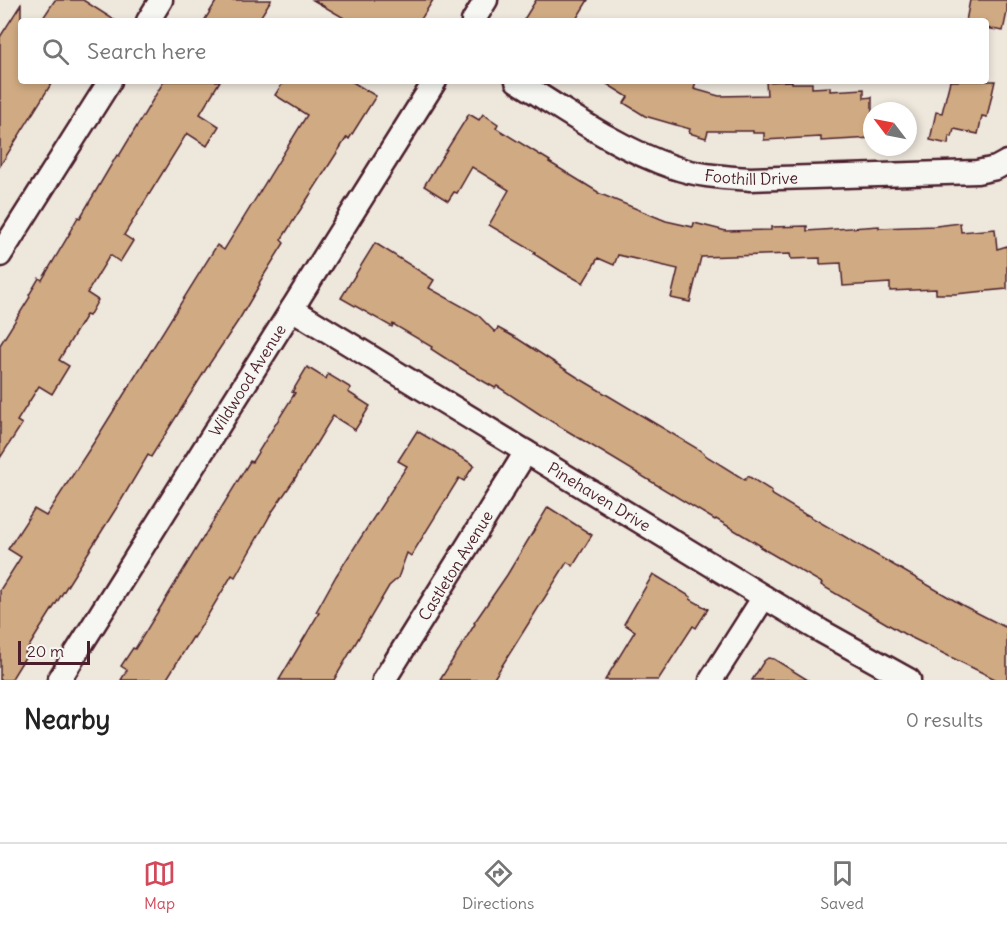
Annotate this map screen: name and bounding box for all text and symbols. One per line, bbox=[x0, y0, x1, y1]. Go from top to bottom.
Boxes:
search box bbox=[18, 18, 989, 84]
icon: search bbox=[39, 35, 72, 68]
text: Search here bbox=[87, 37, 206, 65]
north arrow bbox=[863, 102, 917, 156]
street label: Foothill Drive bbox=[703, 165, 798, 189]
street label: Wildwood Avenue bbox=[205, 320, 290, 440]
street label: Pinehaven Drive bbox=[544, 458, 654, 535]
street label: Castleton Avenue bbox=[414, 507, 497, 624]
scale bar bbox=[18, 638, 90, 666]
text: 20 m bbox=[27, 641, 64, 661]
text: Nearby bbox=[24, 703, 110, 736]
text: 0 results bbox=[906, 707, 983, 732]
tab: Map bbox=[143, 857, 176, 913]
tab: Directions bbox=[462, 857, 534, 913]
tab: Saved bbox=[820, 857, 864, 913]

